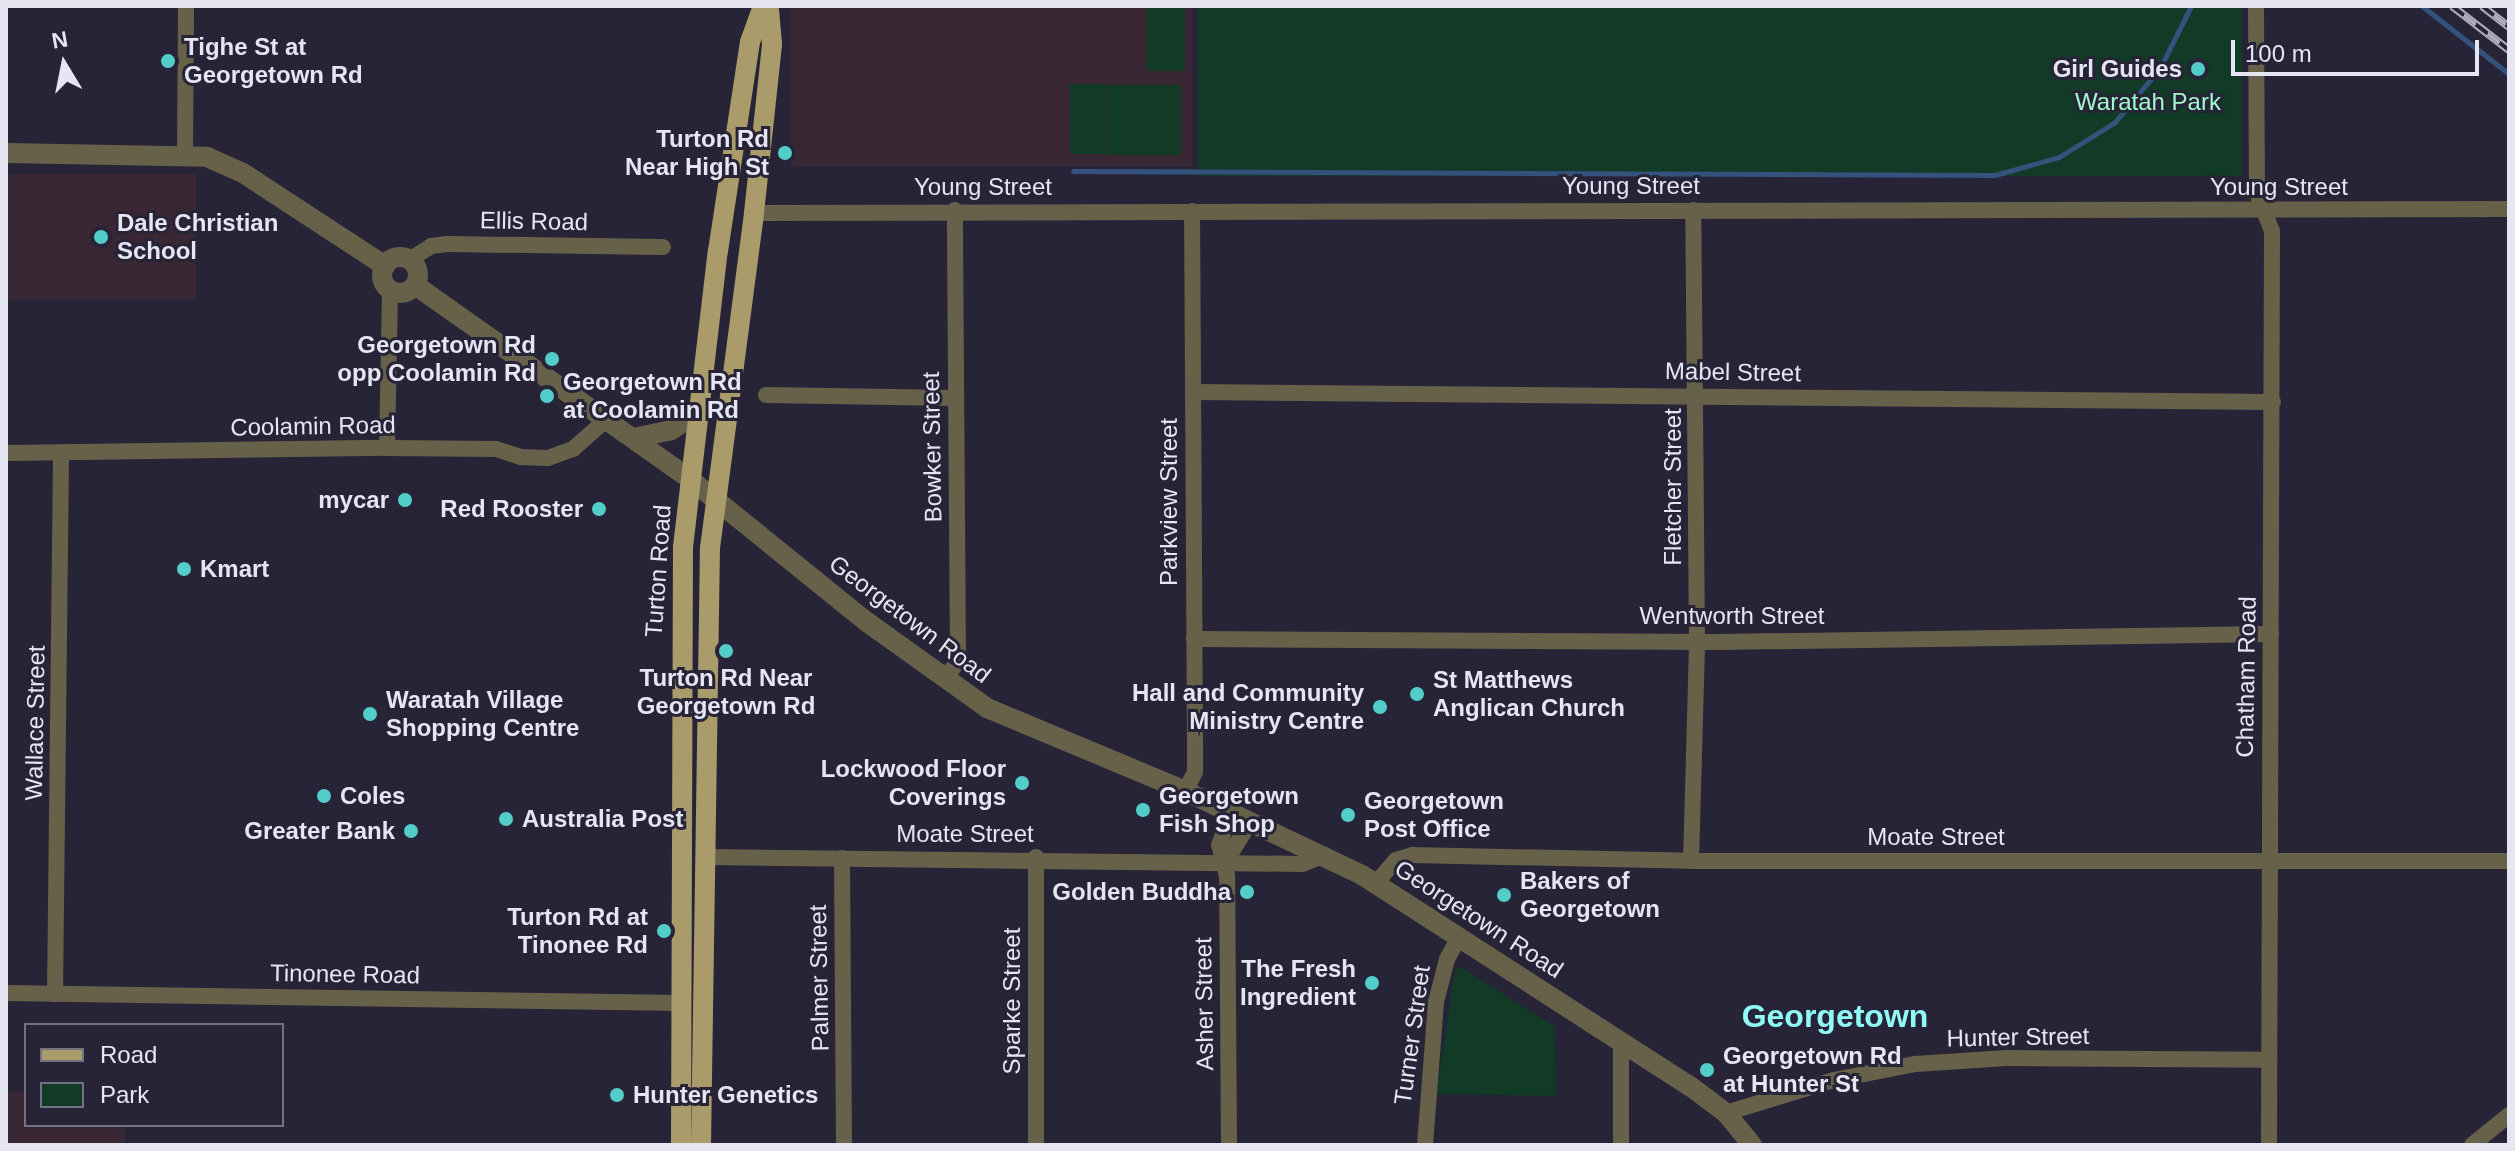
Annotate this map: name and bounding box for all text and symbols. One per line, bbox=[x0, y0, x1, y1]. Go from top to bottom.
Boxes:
north arrow bbox=[24, 24, 104, 104]
scale bar bbox=[2235, 24, 2483, 74]
text: N bbox=[50, 26, 70, 54]
place label: Tighe St at Georgetown Rd bbox=[184, 33, 363, 89]
text: 100 m bbox=[2245, 40, 2312, 67]
marker: Tighe St at Georgetown Rd bbox=[159, 52, 177, 70]
place label: Girl Guides bbox=[2053, 55, 2182, 83]
marker: Girl Guides bbox=[2189, 60, 2207, 78]
park label: Waratah Park bbox=[2075, 88, 2221, 116]
place label: Turton Rd Near High St bbox=[625, 125, 769, 181]
marker: Turton Rd Near High St bbox=[776, 144, 794, 162]
street label: Young Street bbox=[1562, 172, 1700, 200]
street label: Young Street bbox=[914, 173, 1052, 201]
street label: Young Street bbox=[2210, 173, 2348, 201]
street label: Ellis Road bbox=[480, 206, 588, 236]
place label: Dale Christian School bbox=[117, 209, 278, 265]
marker: Dale Christian School bbox=[92, 228, 110, 246]
place label: Georgetown Rd opp Coolamin Rd bbox=[337, 331, 536, 387]
marker: Georgetown Rd opp Coolamin Rd bbox=[543, 350, 561, 368]
street label: Mabel Street bbox=[1665, 356, 1801, 388]
place label: Georgetown Rd at Coolamin Rd bbox=[563, 368, 742, 424]
street label: Bowker Street bbox=[916, 371, 948, 523]
marker: Georgetown Rd at Coolamin Rd bbox=[538, 387, 556, 405]
street label: Fletcher Street bbox=[1659, 408, 1687, 566]
street label: Coolamin Road bbox=[230, 410, 396, 442]
street label: Parkview Street bbox=[1155, 418, 1183, 586]
place label: mycar bbox=[318, 486, 389, 514]
marker: mycar bbox=[396, 491, 414, 509]
place label: Red Rooster bbox=[440, 495, 583, 523]
marker: Red Rooster bbox=[590, 500, 608, 518]
street label: Turton Road bbox=[639, 504, 677, 638]
street label: Georgetown Road bbox=[824, 549, 996, 689]
place label: Kmart bbox=[200, 555, 269, 583]
marker: Kmart bbox=[175, 560, 193, 578]
street label: Chatham Road bbox=[2230, 596, 2262, 758]
street label: Wentworth Street bbox=[1640, 602, 1824, 630]
marker: Turton Rd Near Georgetown Rd bbox=[717, 642, 735, 660]
street label: Wallace Street bbox=[19, 645, 51, 801]
place label: Turton Rd Near Georgetown Rd bbox=[637, 664, 815, 720]
place label: St Matthews Anglican Church bbox=[1433, 666, 1625, 722]
place label: Hall and Community Ministry Centre bbox=[1132, 679, 1364, 735]
marker: St Matthews Anglican Church bbox=[1408, 685, 1426, 703]
place label: Waratah Village Shopping Centre bbox=[386, 686, 579, 742]
marker: Hall and Community Ministry Centre bbox=[1371, 698, 1389, 716]
marker: Waratah Village Shopping Centre bbox=[361, 705, 379, 723]
place label: Lockwood Floor Coverings bbox=[821, 755, 1006, 811]
marker: Lockwood Floor Coverings bbox=[1013, 774, 1031, 792]
place label: Coles bbox=[340, 782, 405, 810]
place label: Georgetown Fish Shop bbox=[1159, 782, 1299, 838]
marker: Coles bbox=[315, 787, 333, 805]
place label: Georgetown Post Office bbox=[1364, 787, 1504, 843]
marker: Georgetown Fish Shop bbox=[1134, 801, 1152, 819]
place label: Australia Post bbox=[522, 805, 683, 833]
marker: Georgetown Post Office bbox=[1339, 806, 1357, 824]
marker: Australia Post bbox=[497, 810, 515, 828]
place label: Greater Bank bbox=[244, 817, 395, 845]
street label: Moate Street bbox=[896, 820, 1034, 848]
marker: Greater Bank bbox=[402, 822, 420, 840]
street label: Moate Street bbox=[1867, 823, 2005, 851]
street label: Georgetown Road bbox=[1389, 854, 1569, 984]
place label: Bakers of Georgetown bbox=[1520, 867, 1660, 923]
place label: Golden Buddha bbox=[1052, 878, 1231, 906]
marker: Golden Buddha bbox=[1238, 883, 1256, 901]
marker: Bakers of Georgetown bbox=[1495, 886, 1513, 904]
place label: Turton Rd at Tinonee Rd bbox=[507, 903, 648, 959]
street label: Palmer Street bbox=[803, 904, 835, 1052]
marker: Turton Rd at Tinonee Rd bbox=[655, 922, 673, 940]
street label: Sparke Street bbox=[998, 928, 1026, 1074]
street label: Asher Street bbox=[1188, 937, 1220, 1071]
place label: The Fresh Ingredient bbox=[1240, 955, 1356, 1011]
street label: Tinonee Road bbox=[270, 958, 420, 990]
street label: Turner Street bbox=[1388, 963, 1436, 1107]
marker: The Fresh Ingredient bbox=[1363, 974, 1381, 992]
district label: Georgetown bbox=[1742, 997, 1928, 1035]
street label: Hunter Street bbox=[1946, 1021, 2090, 1053]
legend bbox=[24, 1023, 284, 1127]
text: Road bbox=[100, 1041, 157, 1068]
place label: Georgetown Rd at Hunter St bbox=[1723, 1042, 1902, 1098]
marker: Georgetown Rd at Hunter St bbox=[1698, 1061, 1716, 1079]
text: Park bbox=[100, 1081, 149, 1108]
place label: Hunter Genetics bbox=[633, 1081, 818, 1109]
marker: Hunter Genetics bbox=[608, 1086, 626, 1104]

